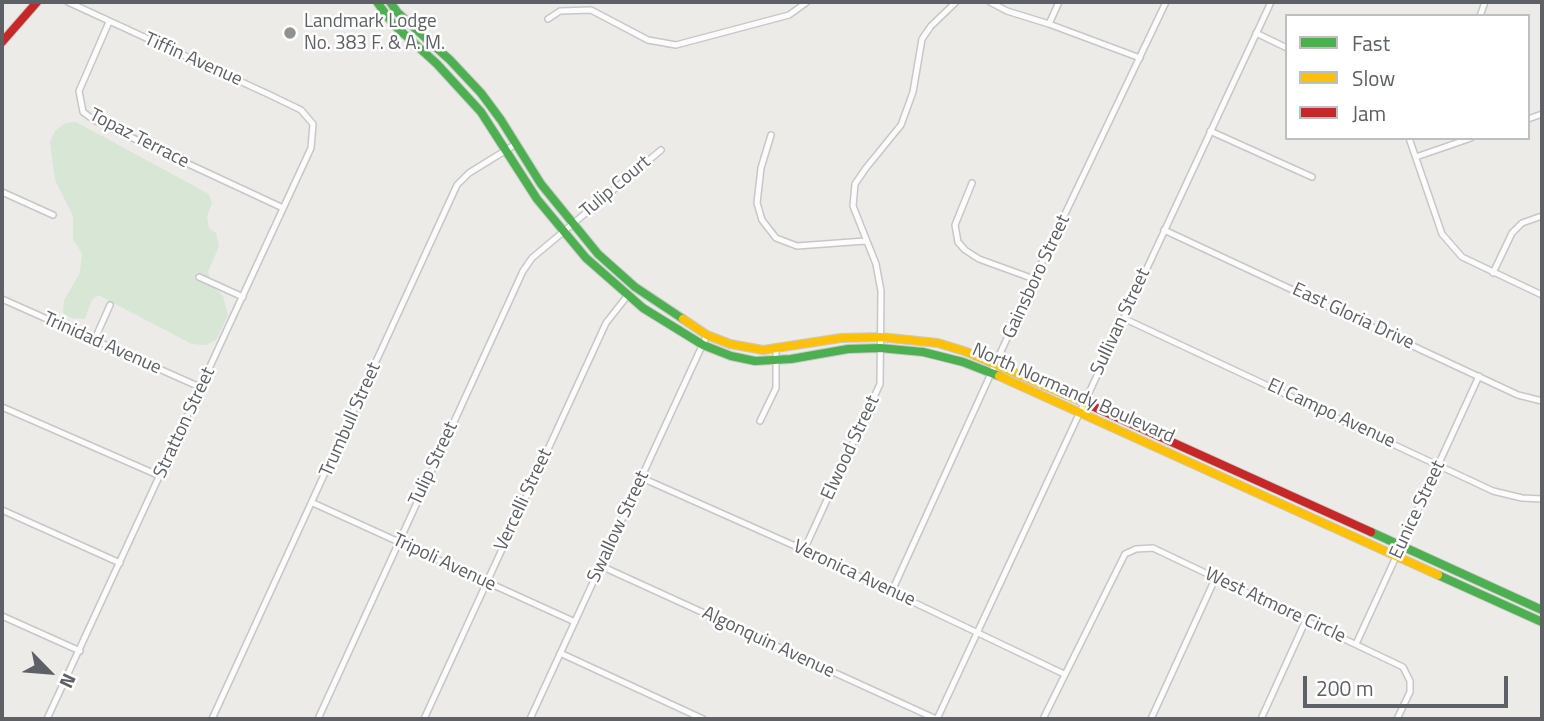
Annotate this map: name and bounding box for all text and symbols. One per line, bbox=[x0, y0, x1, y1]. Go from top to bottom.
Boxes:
place label: Landmark Lodge No. 383 F. & A. M. bbox=[304, 11, 445, 55]
legend bbox=[1285, 14, 1530, 140]
marker: Landmark Lodge No. 383 F. & A. M. bbox=[282, 25, 298, 41]
text: Fast bbox=[1352, 27, 1390, 59]
street label: Tiffin Avenue bbox=[141, 28, 245, 92]
text: Slow bbox=[1352, 62, 1395, 94]
text: Jam bbox=[1352, 97, 1386, 129]
street label: Topaz Terrace bbox=[85, 104, 193, 174]
street label: Tulip Court bbox=[576, 151, 656, 223]
street label: Gainsboro Street bbox=[998, 211, 1076, 343]
street label: Sullivan Street bbox=[1086, 265, 1156, 379]
street label: East Gloria Drive bbox=[1288, 279, 1418, 355]
street label: Trinidad Avenue bbox=[39, 308, 165, 380]
street label: North Normandy Boulevard bbox=[968, 339, 1178, 449]
street label: Trumbull Street bbox=[316, 359, 386, 481]
street label: Stratton Street bbox=[149, 364, 221, 482]
street label: El Campo Avenue bbox=[1263, 374, 1399, 454]
street label: Elwood Street bbox=[817, 392, 885, 504]
street label: Tulip Street bbox=[405, 418, 463, 510]
street label: Vercelli Street bbox=[490, 445, 558, 555]
street label: Eunice Street bbox=[1385, 457, 1451, 563]
street label: Swallow Street bbox=[583, 468, 655, 586]
street label: Tripoli Avenue bbox=[389, 529, 499, 597]
street label: Veronica Avenue bbox=[789, 536, 919, 612]
street label: West Atmore Circle bbox=[1201, 563, 1349, 649]
street label: Algonquin Avenue bbox=[698, 602, 838, 684]
north arrow bbox=[14, 637, 84, 707]
scale bar bbox=[1306, 662, 1511, 706]
text: N bbox=[53, 669, 84, 693]
text: 200 m bbox=[1316, 672, 1373, 704]

